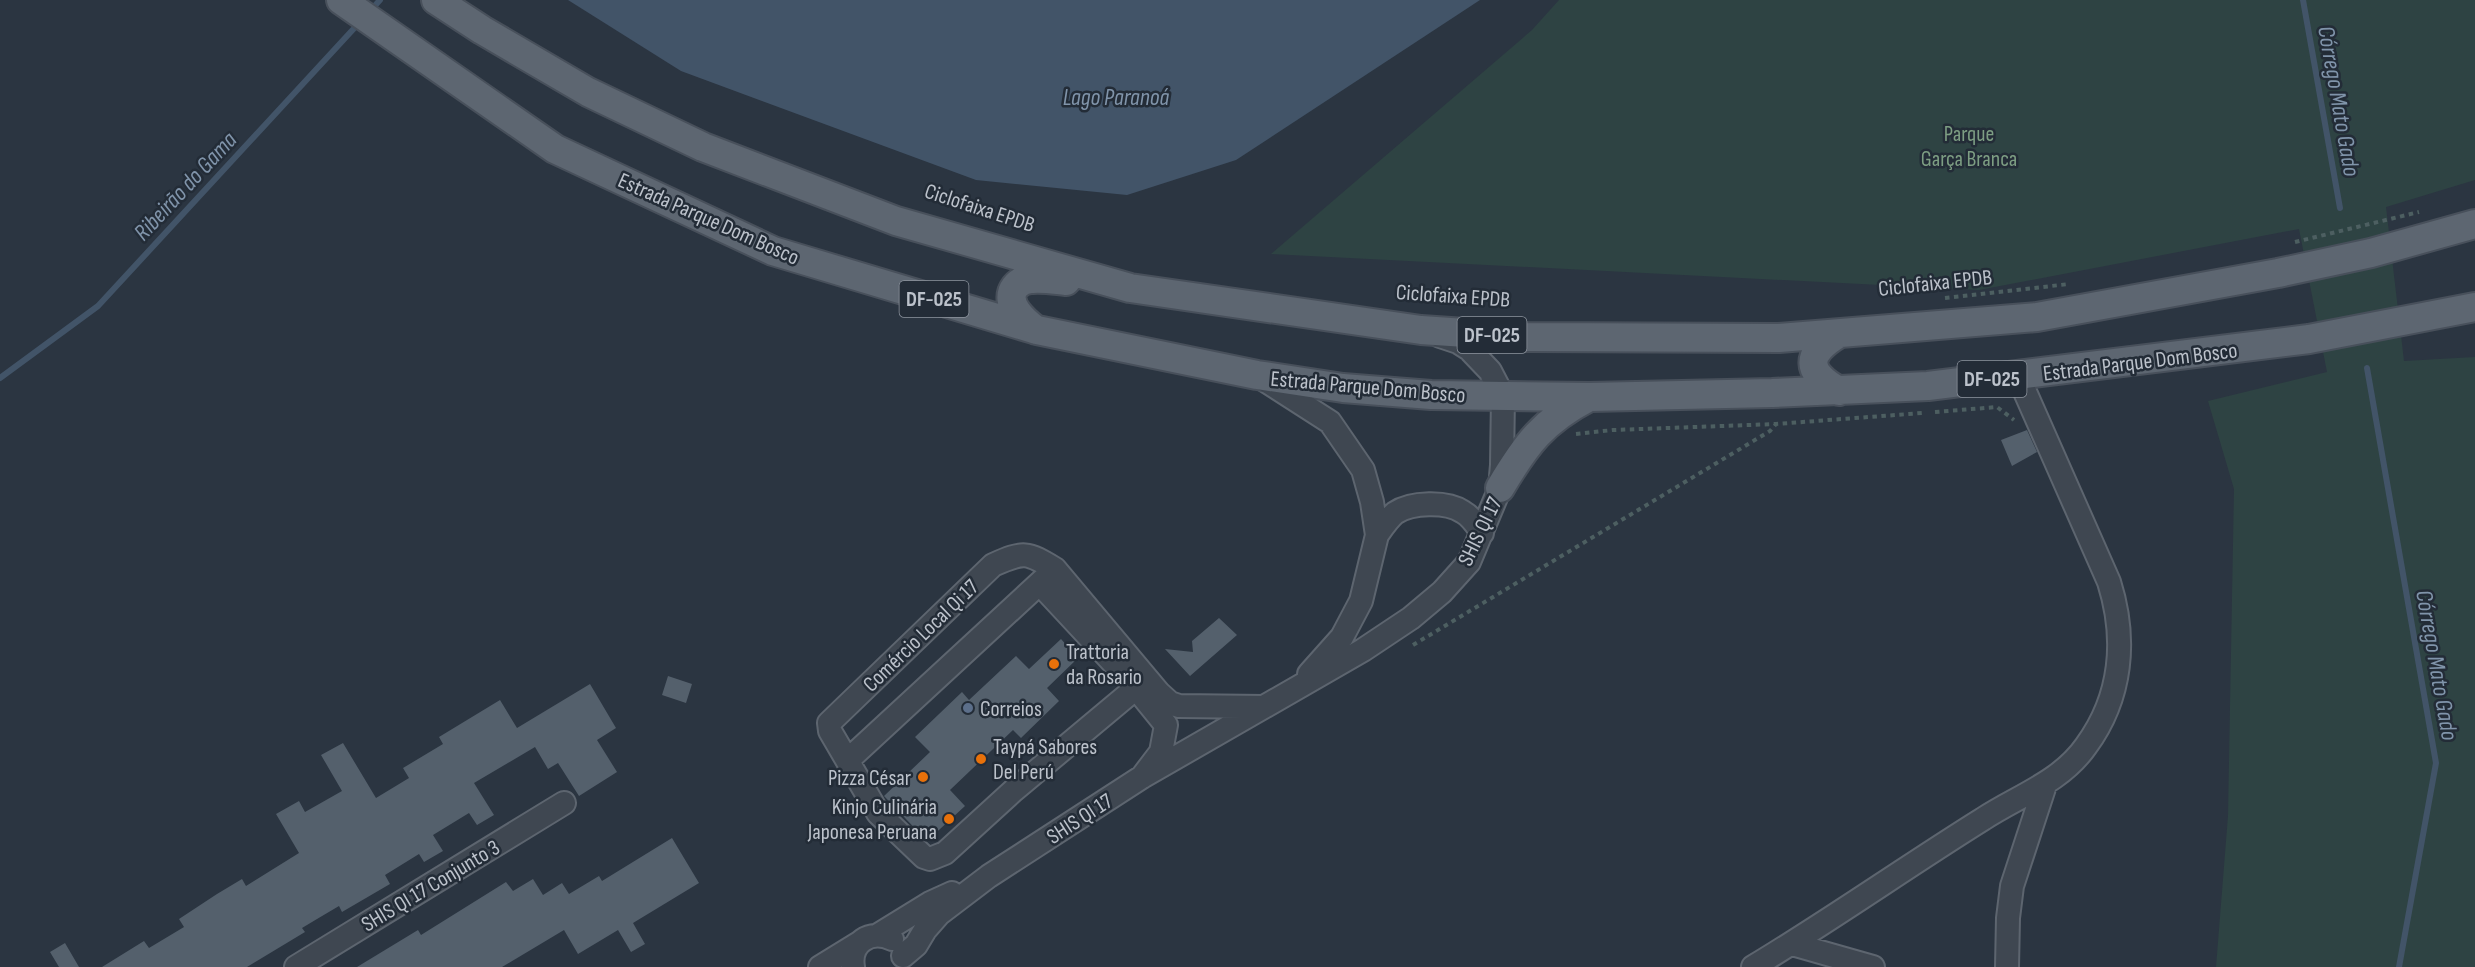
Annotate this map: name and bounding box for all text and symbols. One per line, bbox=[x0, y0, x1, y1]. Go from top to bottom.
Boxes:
water label: Córrego Mato Gado bbox=[2311, 24, 2366, 179]
water label: Lago Paranoá bbox=[1063, 83, 1170, 112]
park label: Parque Garça Branca bbox=[1921, 121, 2017, 173]
water label: Ribeirão do Gama bbox=[128, 126, 243, 247]
street label: Estrada Parque Dom Bosco bbox=[614, 167, 803, 271]
street label: Ciclofaixa EPDB bbox=[921, 178, 1038, 239]
street label: Ciclofaixa EPDB bbox=[1877, 264, 1993, 303]
street label: Ciclofaixa EPDB bbox=[1395, 279, 1511, 314]
road number: DF-025 bbox=[900, 281, 968, 317]
road number: DF-025 bbox=[1458, 317, 1526, 353]
street label: Estrada Parque Dom Bosco bbox=[2041, 337, 2239, 388]
road number: DF-025 bbox=[1958, 361, 2026, 397]
street label: Estrada Parque Dom Bosco bbox=[1269, 366, 1466, 409]
street label: SHIS QI 17 bbox=[1452, 493, 1509, 570]
street label: Comércio Local Qi 17 bbox=[858, 574, 985, 698]
water label: Córrego Mato Gado bbox=[2409, 588, 2464, 743]
place label: Trattoria da Rosario bbox=[1066, 639, 1142, 691]
marker: Trattoria da Rosario bbox=[1047, 657, 1061, 671]
place label: Correios bbox=[980, 696, 1042, 723]
marker: Correios bbox=[961, 701, 975, 715]
place label: Taypá Sabores Del Perú bbox=[993, 734, 1097, 786]
marker: Taypá Sabores Del Perú bbox=[974, 752, 988, 766]
place label: Pizza César bbox=[828, 765, 911, 792]
marker: Pizza César bbox=[916, 770, 930, 784]
street label: SHIS QI 17 bbox=[1042, 788, 1118, 851]
place label: Kinjo Culinária Japonesa Peruana bbox=[807, 794, 937, 846]
marker: Kinjo Culinária Japonesa Peruana bbox=[942, 812, 956, 826]
street label: SHIS QI 17 Conjunto 3 bbox=[357, 834, 505, 938]

